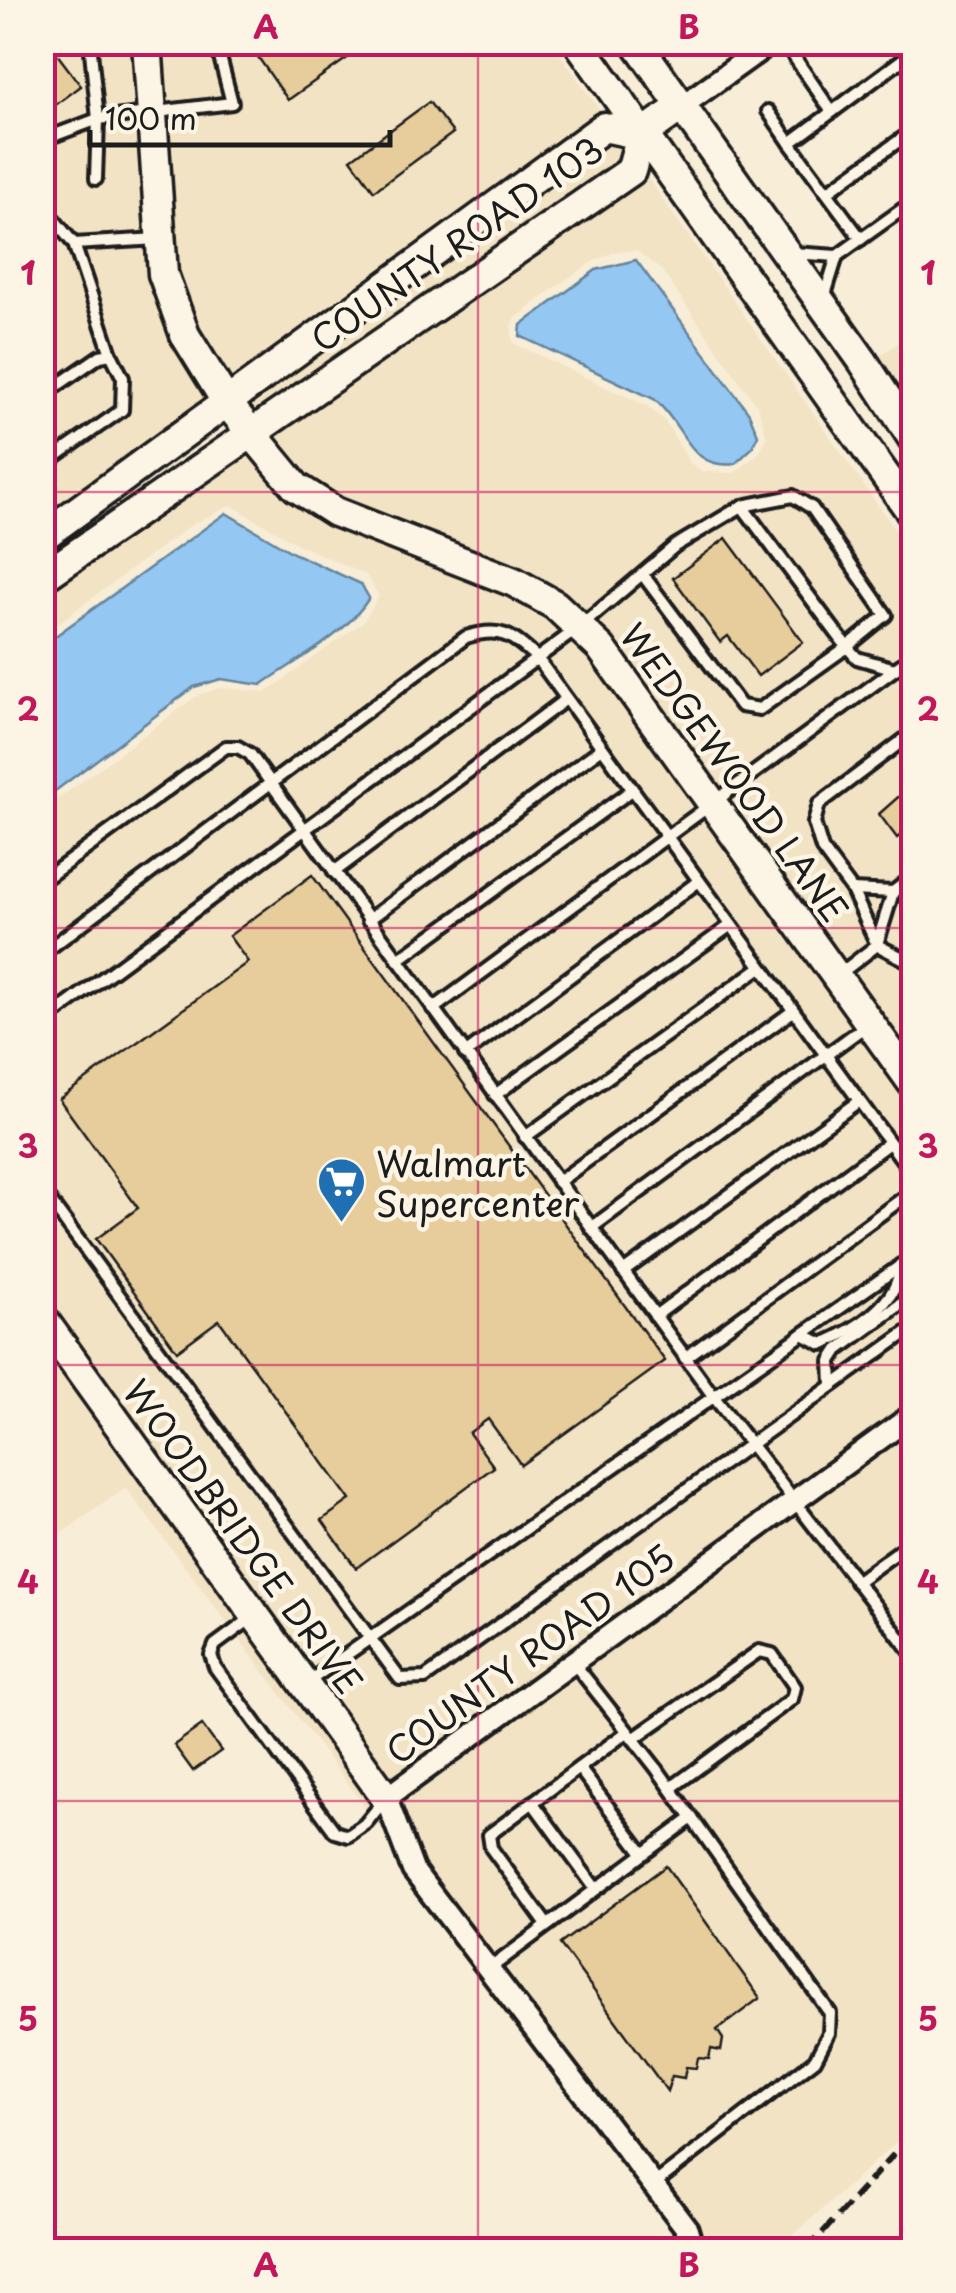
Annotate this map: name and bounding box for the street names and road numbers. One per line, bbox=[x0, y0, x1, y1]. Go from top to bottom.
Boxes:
street label: COUNTY ROAD 103 bbox=[299, 122, 613, 364]
street label: WEDGEWOOD LANE bbox=[608, 611, 862, 933]
street label: WOODBRIDGE DRIVE bbox=[112, 1368, 376, 1704]
street label: COUNTY ROAD 105 bbox=[374, 1530, 684, 1776]

